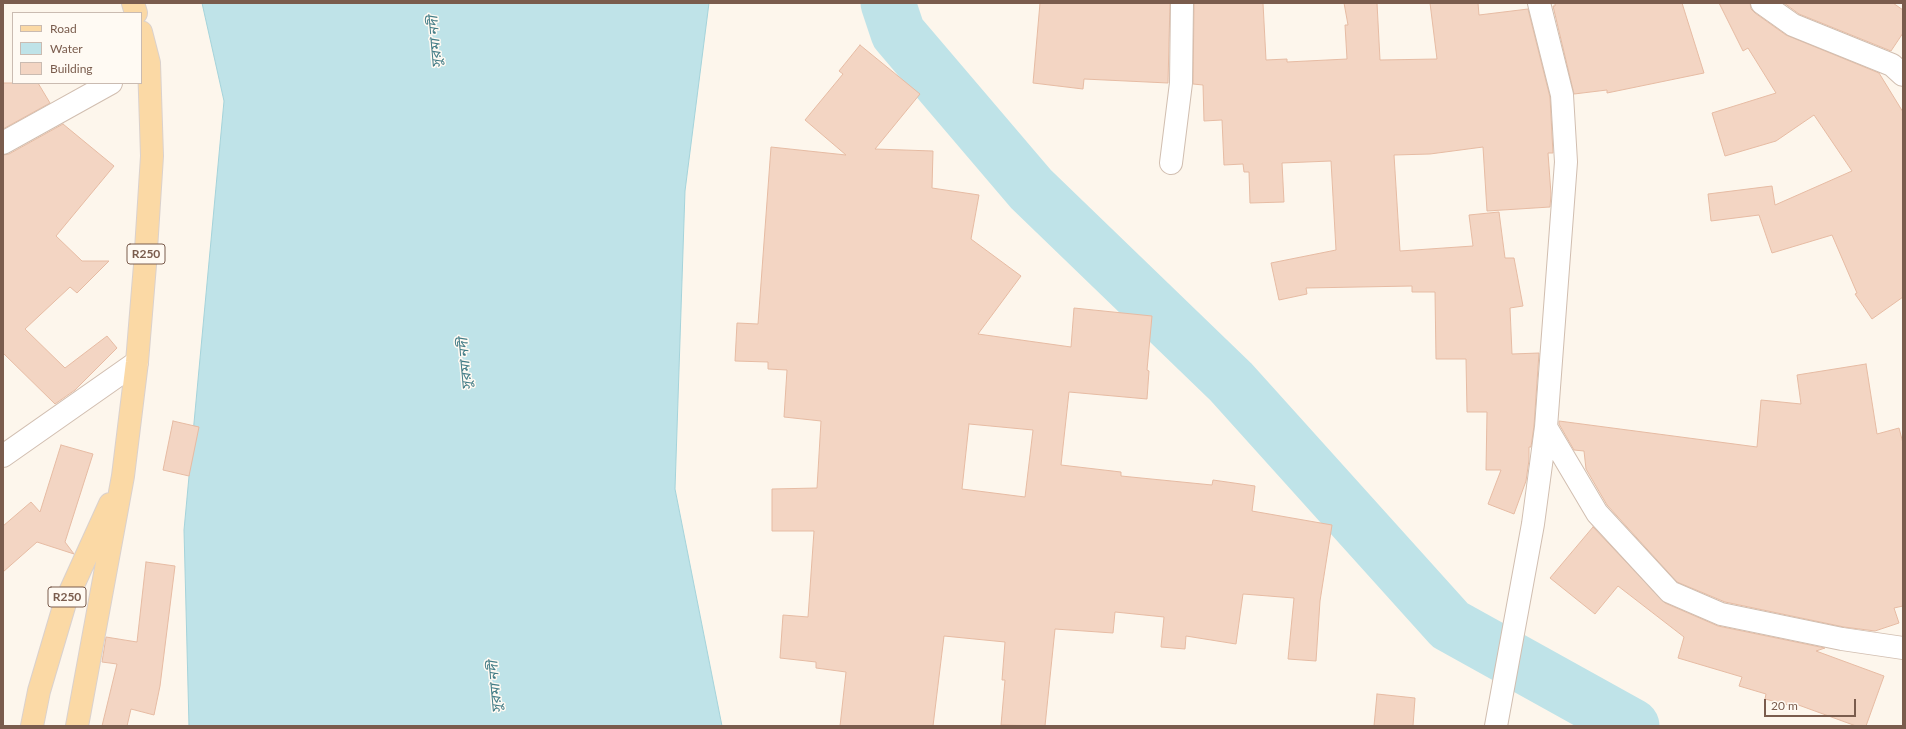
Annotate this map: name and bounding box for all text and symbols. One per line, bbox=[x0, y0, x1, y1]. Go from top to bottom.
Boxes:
legend bbox=[12, 12, 142, 84]
water label: সুরমা নদী bbox=[424, 15, 446, 69]
text: Road bbox=[50, 21, 77, 36]
text: Water bbox=[50, 41, 83, 56]
text: Building bbox=[50, 61, 93, 76]
road number: R250 bbox=[127, 244, 165, 264]
water label: সুরমা নদী bbox=[454, 337, 476, 391]
road number: R250 bbox=[48, 587, 86, 607]
water label: সুরমা নদী bbox=[484, 660, 506, 714]
scale bar bbox=[1766, 691, 1858, 717]
text: 20 m bbox=[1771, 698, 1798, 713]

